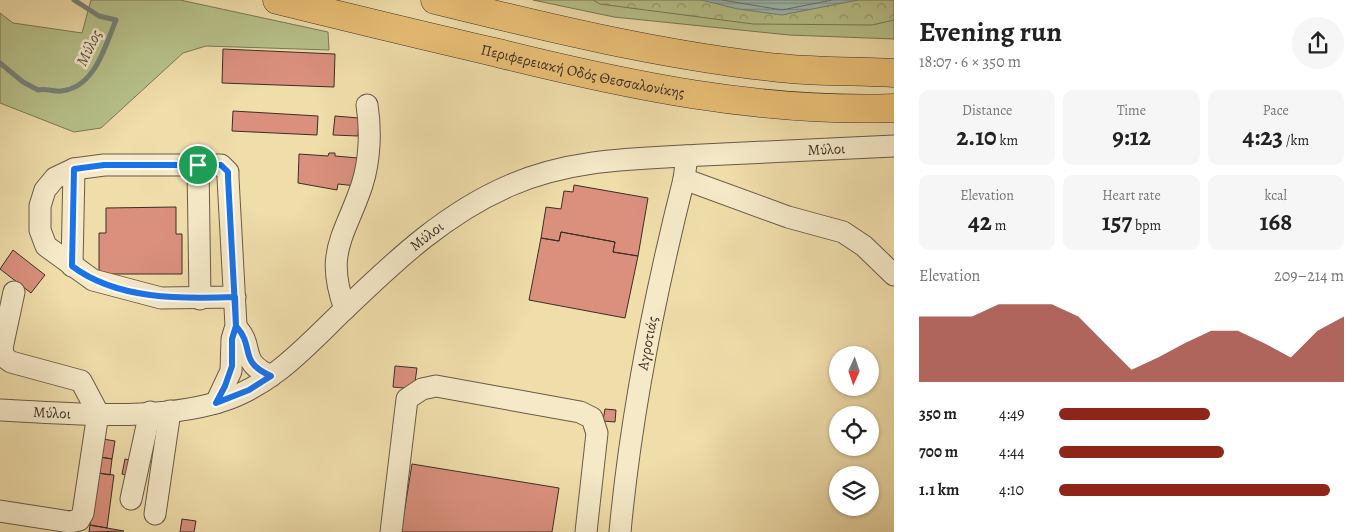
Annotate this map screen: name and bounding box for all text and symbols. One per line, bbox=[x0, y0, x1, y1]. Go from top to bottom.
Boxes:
text: Evening run bbox=[919, 13, 1062, 51]
button: share bbox=[1292, 17, 1344, 69]
water label: Μύλος bbox=[71, 26, 107, 70]
street label: Περιφερειακή Οδός Θεσσαλονίκης bbox=[479, 39, 686, 103]
text: 18:07 · 6 × 350 m bbox=[919, 51, 1021, 73]
text: Distance bbox=[962, 101, 1012, 120]
text: Time bbox=[1117, 101, 1146, 120]
text: Pace bbox=[1263, 101, 1289, 120]
text: 2.10 bbox=[956, 120, 997, 154]
text: 9:12 bbox=[1112, 120, 1151, 154]
text: 4:23 bbox=[1243, 120, 1283, 154]
text: km bbox=[997, 131, 1018, 150]
text: /km bbox=[1283, 131, 1309, 150]
street label: Μύλοι bbox=[807, 138, 846, 160]
pin bbox=[177, 144, 219, 186]
icon: arrive bbox=[184, 151, 212, 179]
text: Elevation bbox=[960, 186, 1014, 205]
text: Heart rate bbox=[1102, 186, 1161, 205]
text: kcal bbox=[1265, 186, 1287, 205]
text: 42 bbox=[968, 205, 992, 239]
text: 157 bbox=[1102, 205, 1132, 239]
text: 168 bbox=[1260, 205, 1292, 239]
text: m bbox=[992, 216, 1006, 235]
text: bpm bbox=[1132, 216, 1161, 235]
street label: Μύλοι bbox=[406, 217, 447, 255]
text: Elevation bbox=[919, 265, 980, 287]
text: 209–214 m bbox=[1274, 265, 1344, 287]
street label: Αγροτιάς bbox=[632, 314, 662, 373]
north arrow bbox=[829, 346, 879, 396]
map controls bbox=[829, 346, 879, 516]
street label: Μύλοι bbox=[32, 402, 71, 424]
text: 350 m bbox=[919, 403, 957, 425]
text: 4:49 bbox=[999, 403, 1025, 425]
button: locate bbox=[829, 406, 879, 456]
text: 700 m bbox=[919, 441, 958, 463]
text: 4:44 bbox=[999, 441, 1025, 463]
button: layers bbox=[829, 466, 879, 516]
text: 1.1 km bbox=[919, 479, 959, 501]
text: 4:10 bbox=[999, 479, 1024, 501]

